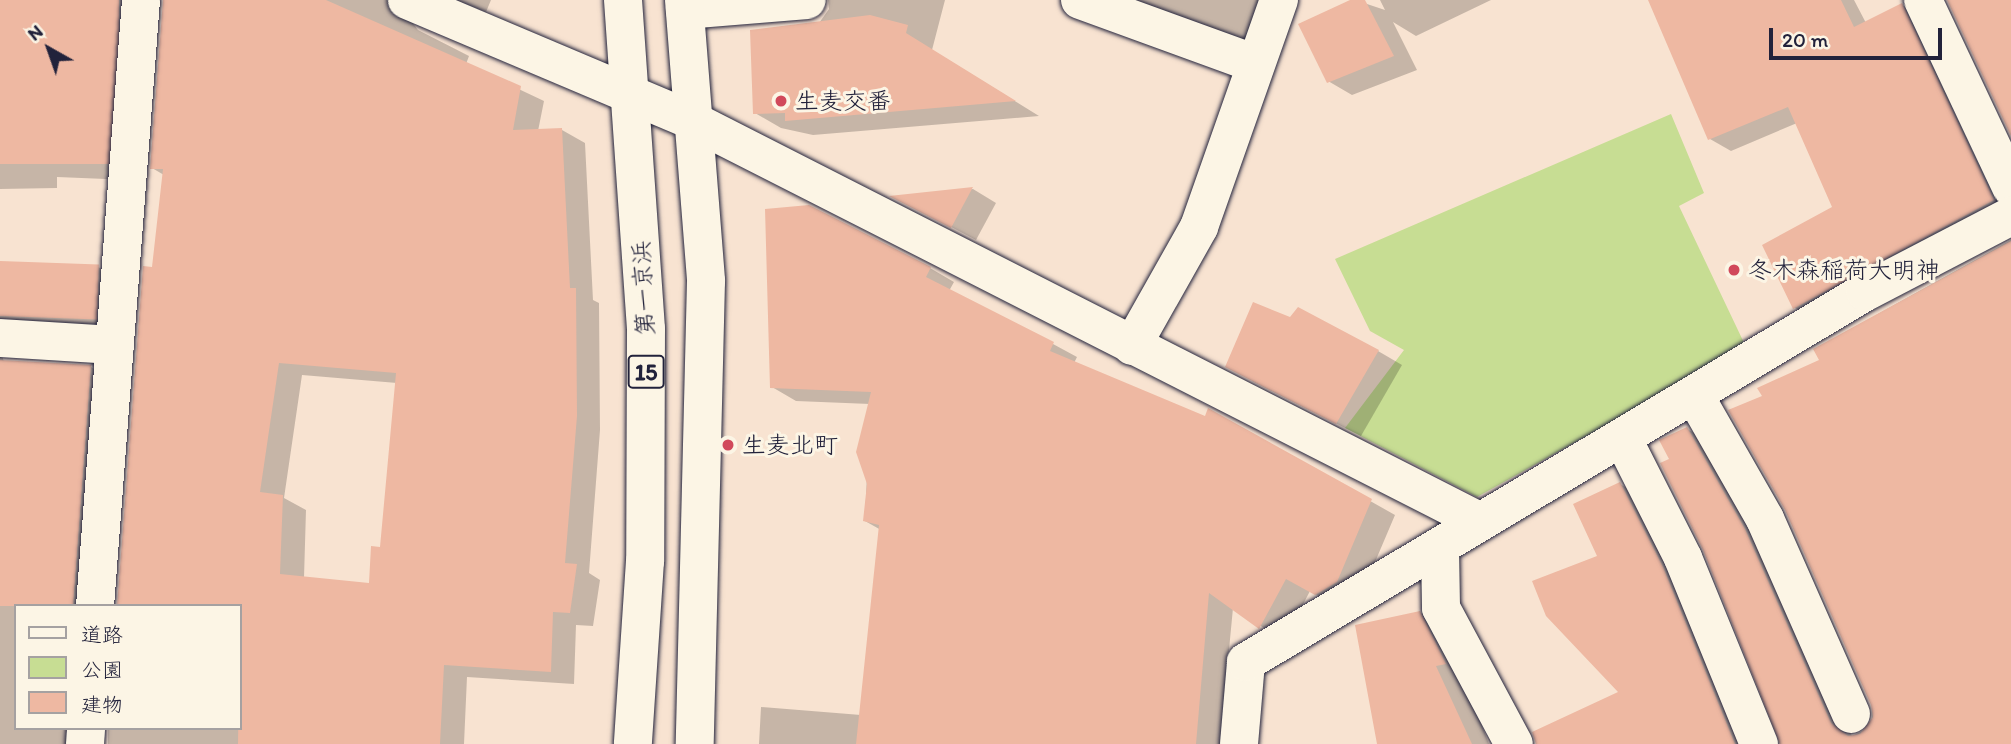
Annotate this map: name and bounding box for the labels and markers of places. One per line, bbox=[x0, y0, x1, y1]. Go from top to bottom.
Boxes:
place label: 生麦交番 bbox=[795, 87, 891, 115]
marker: 生麦交番 bbox=[773, 93, 789, 109]
place label: 冬木森稲荷大明神 bbox=[1748, 256, 1940, 284]
marker: 冬木森稲荷大明神 bbox=[1726, 262, 1742, 278]
place label: 生麦北町 bbox=[742, 431, 838, 459]
marker: 生麦北町 bbox=[720, 437, 736, 453]

